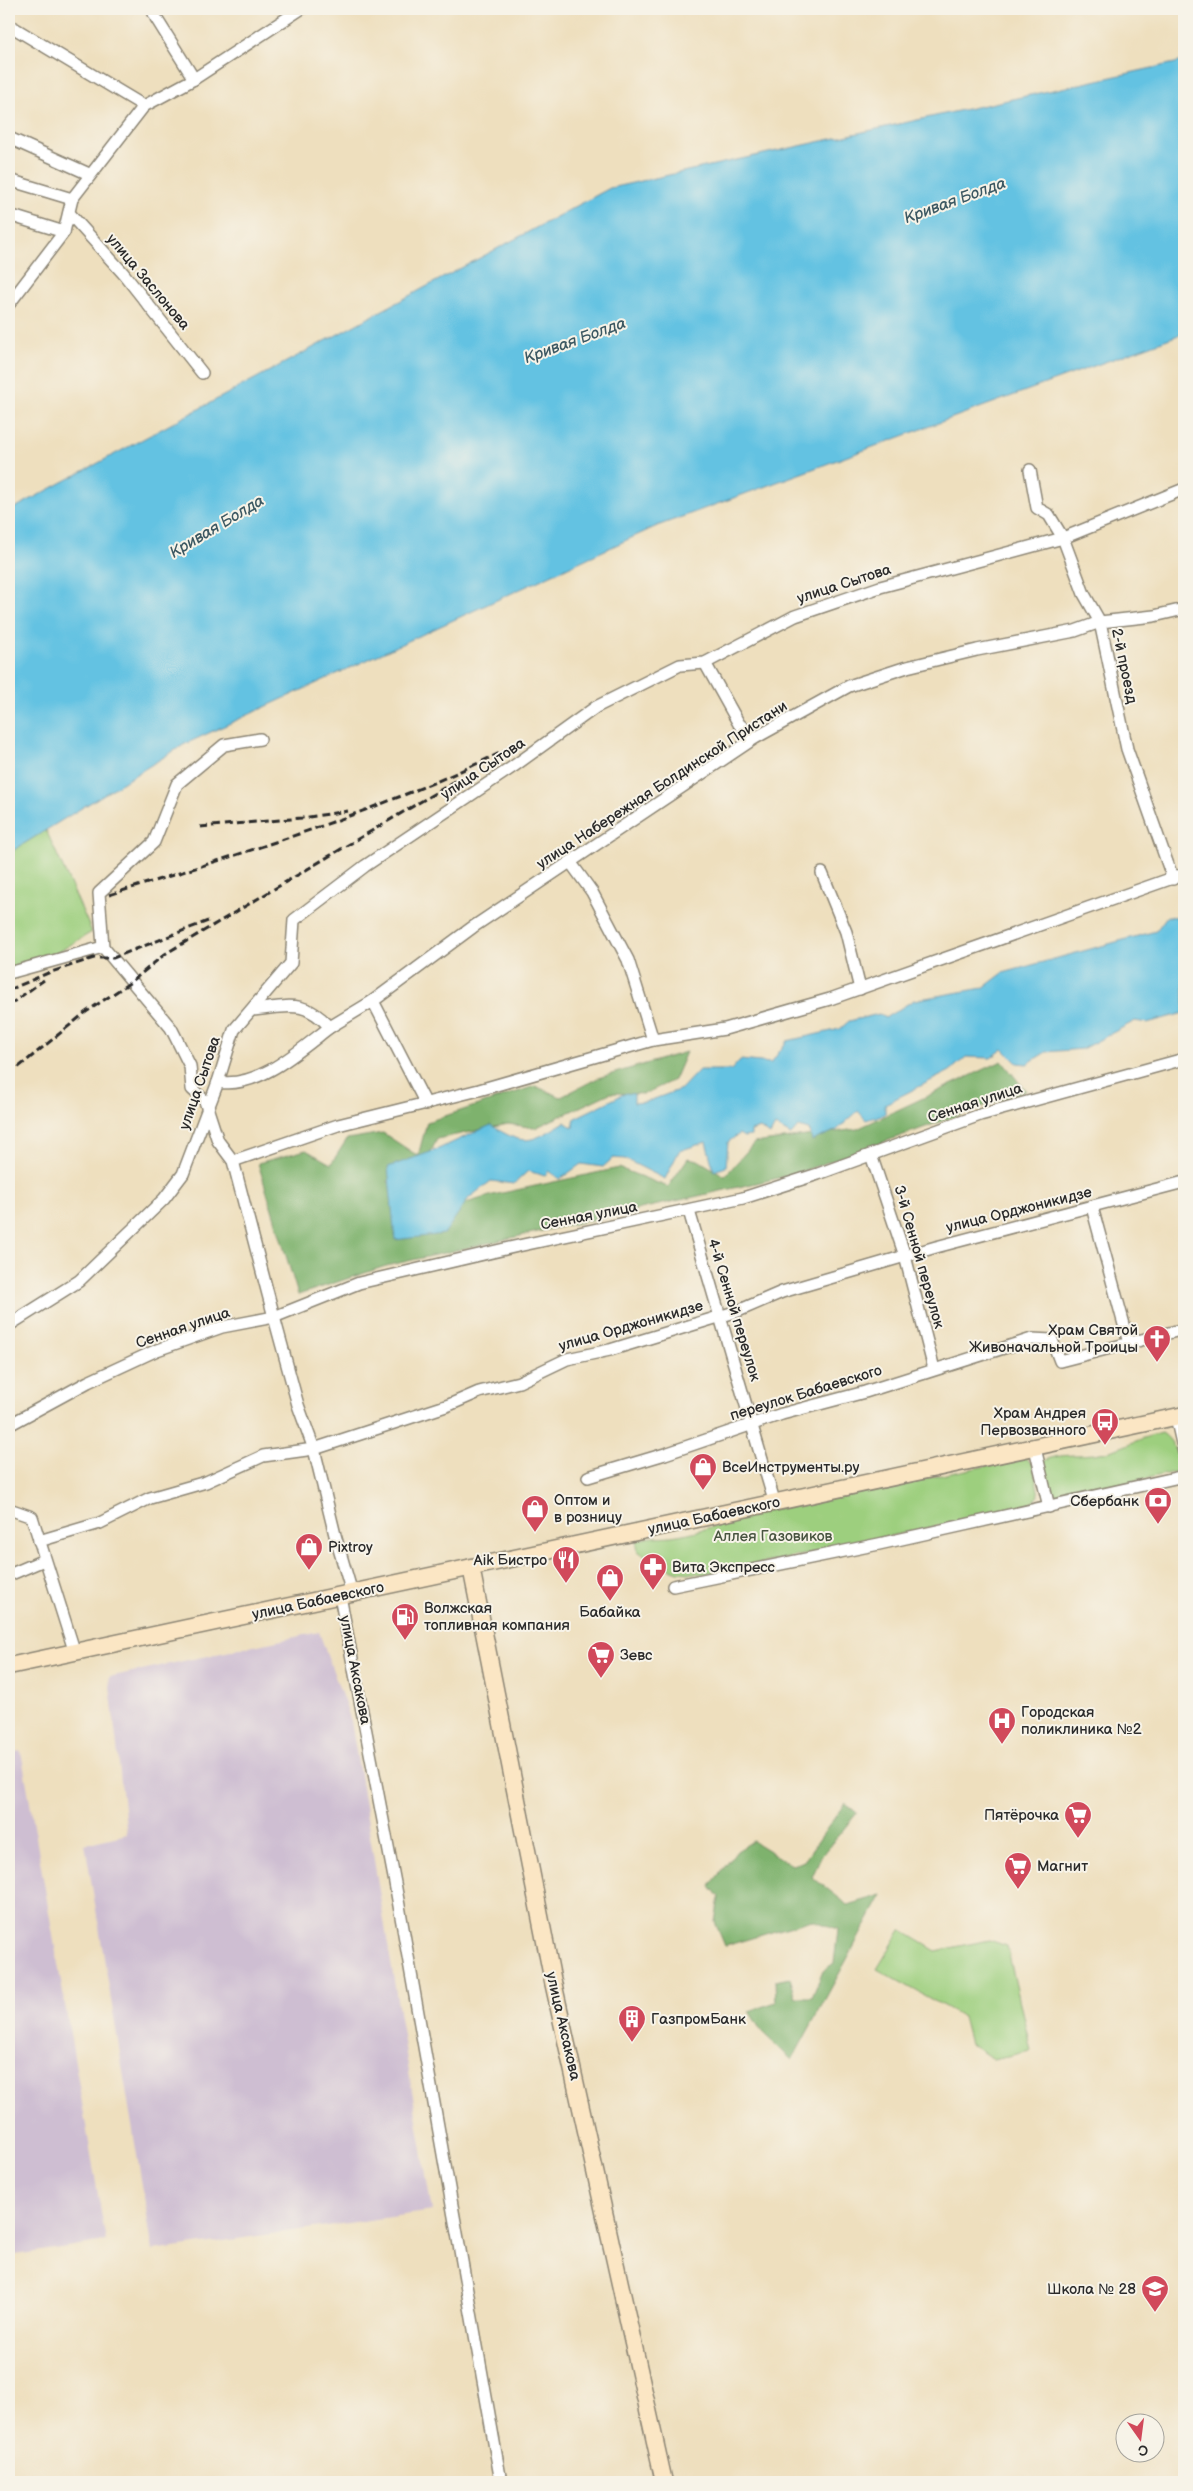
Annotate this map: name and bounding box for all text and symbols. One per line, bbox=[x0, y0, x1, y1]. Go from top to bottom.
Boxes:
water label: Кривая Болда bbox=[901, 174, 1009, 228]
street label: улица Заслонова bbox=[102, 230, 194, 334]
water label: Кривая Болда bbox=[521, 314, 629, 368]
water label: Кривая Болда bbox=[166, 491, 268, 563]
street label: улица Сытова bbox=[795, 560, 894, 608]
street label: 2-й проезд bbox=[1107, 627, 1141, 705]
street label: улица Набережная Болдинской Пристани bbox=[533, 697, 791, 873]
street label: улица Сытова bbox=[437, 734, 529, 804]
street label: улица Сытова bbox=[175, 1034, 225, 1132]
street label: Сенная улица bbox=[925, 1079, 1025, 1127]
street label: 3-й Сенной переулок bbox=[889, 1183, 949, 1331]
street label: улица Орджоникидзе bbox=[944, 1183, 1094, 1237]
street label: Сенная улица bbox=[539, 1197, 639, 1235]
street label: 4-й Сенной переулок bbox=[703, 1236, 765, 1384]
street label: улица Орджоникидзе bbox=[557, 1296, 705, 1356]
street label: Сенная улица bbox=[133, 1303, 233, 1353]
place label: Храм Святой Живоначальной Троицы bbox=[969, 1321, 1138, 1357]
church icon: Храм Святой Живоначальной Троицы bbox=[1142, 1324, 1172, 1363]
street label: переулок Бабаевского bbox=[728, 1361, 884, 1425]
place label: Храм Андрея Первозванного bbox=[980, 1404, 1086, 1440]
bus stop icon: Храм Андрея Первозванного bbox=[1090, 1407, 1120, 1446]
shop icon: ВсеИнструменты.ру bbox=[688, 1452, 718, 1491]
place label: ВсеИнструменты.ру bbox=[722, 1458, 859, 1477]
bank icon: Сбербанк bbox=[1143, 1486, 1173, 1525]
place label: Оптом и в розницу bbox=[554, 1491, 622, 1527]
place label: Сбербанк bbox=[1070, 1492, 1139, 1511]
street label: улица Бабаевского bbox=[646, 1493, 782, 1539]
shop icon: Оптом и в розницу bbox=[520, 1494, 550, 1533]
park label: Аллея Газовиков bbox=[713, 1527, 832, 1546]
shop icon: Pixtroy bbox=[294, 1532, 324, 1571]
place label: Pixtroy bbox=[328, 1538, 373, 1557]
restaurant icon: Aik Бистро bbox=[551, 1545, 581, 1584]
place label: Aik Бистро bbox=[474, 1551, 547, 1570]
pharmacy icon: Вита Экспресс bbox=[638, 1552, 668, 1591]
place label: Вита Экспресс bbox=[672, 1558, 776, 1577]
shop icon: Бабайка bbox=[595, 1563, 625, 1602]
street label: улица Бабаевского bbox=[250, 1578, 386, 1624]
place label: Волжская топливная компания bbox=[424, 1599, 570, 1635]
fuel station icon: Волжская топливная компания bbox=[390, 1602, 420, 1641]
place label: Бабайка bbox=[579, 1603, 641, 1622]
street label: улица Аксакова bbox=[335, 1614, 375, 1726]
supermarket icon: Зевс bbox=[586, 1640, 616, 1679]
place label: Зевс bbox=[620, 1646, 653, 1665]
place label: Городская поликлиника №2 bbox=[1021, 1703, 1142, 1739]
hospital icon: Городская поликлиника №2 bbox=[987, 1706, 1017, 1745]
supermarket icon: Пятёрочка bbox=[1063, 1800, 1093, 1839]
place label: Пятёрочка bbox=[984, 1806, 1059, 1825]
supermarket icon: Магнит bbox=[1003, 1851, 1033, 1890]
place label: Магнит bbox=[1037, 1857, 1088, 1876]
street label: улица Аксакова bbox=[541, 1970, 585, 2082]
building icon: ГазпромБанк bbox=[617, 2004, 647, 2043]
place label: ГазпромБанк bbox=[651, 2010, 746, 2029]
school or university icon: Школа № 28 bbox=[1140, 2274, 1170, 2313]
place label: Школа № 28 bbox=[1047, 2280, 1136, 2299]
north arrow bbox=[1116, 2414, 1166, 2464]
text: С bbox=[1136, 2441, 1150, 2460]

